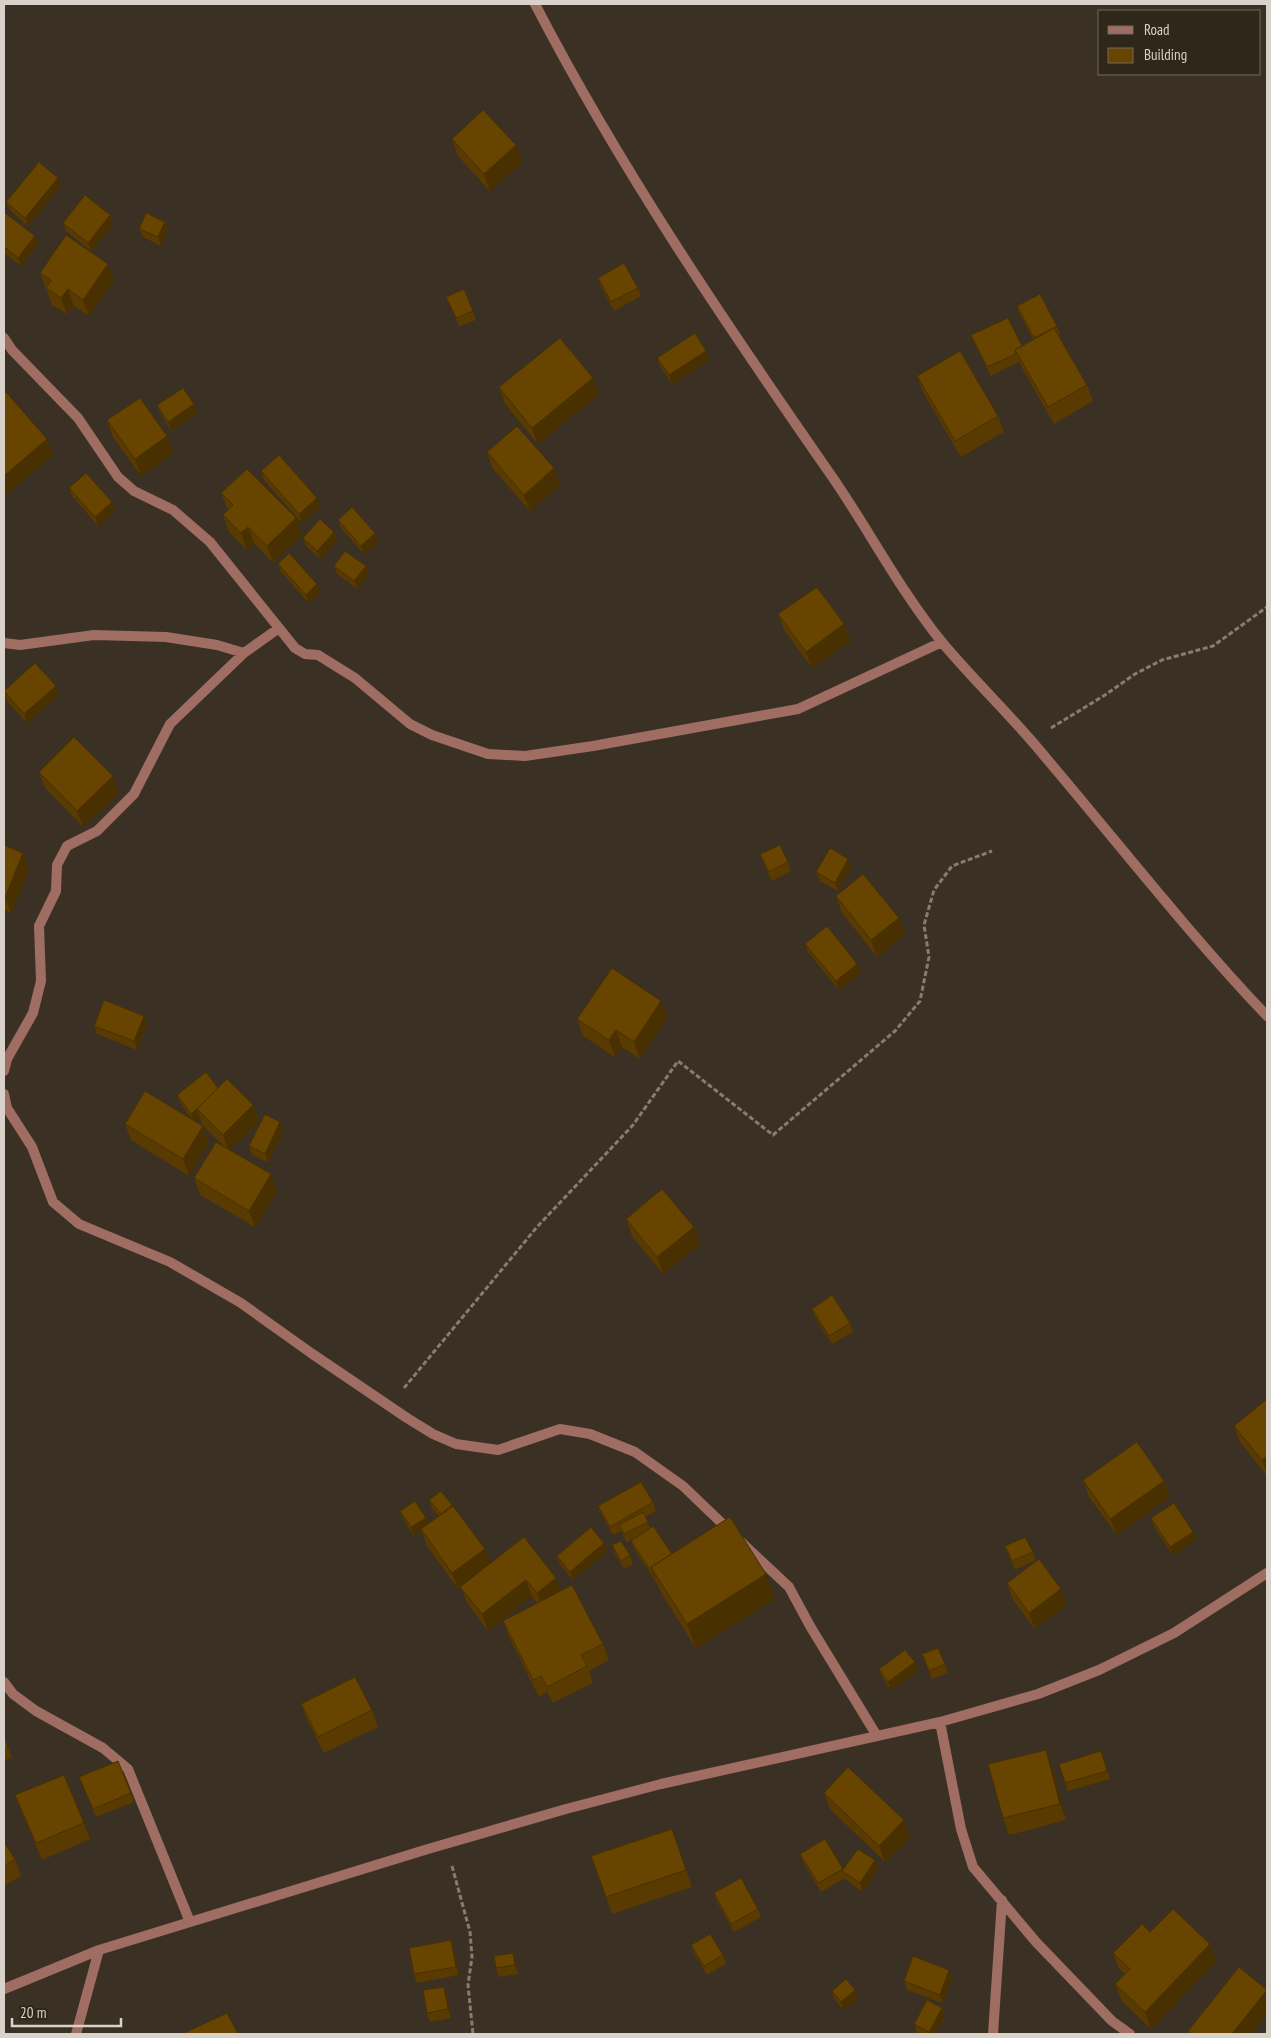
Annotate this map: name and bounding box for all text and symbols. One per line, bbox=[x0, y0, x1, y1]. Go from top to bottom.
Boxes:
legend bbox=[1098, 10, 1261, 75]
text: Road bbox=[1144, 20, 1170, 39]
text: Building bbox=[1144, 45, 1187, 64]
scale bar bbox=[12, 1996, 121, 2028]
text: 20 m bbox=[20, 2003, 46, 2022]

